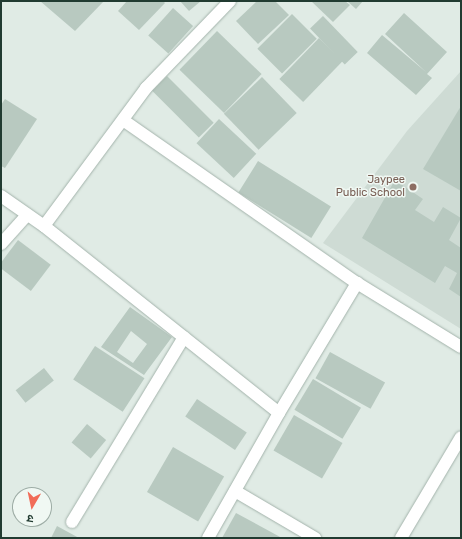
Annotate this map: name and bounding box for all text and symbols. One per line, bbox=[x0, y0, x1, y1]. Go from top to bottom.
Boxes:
place label: Jaypee Public School bbox=[336, 174, 405, 200]
marker: Jaypee Public School bbox=[408, 182, 418, 192]
north arrow bbox=[12, 487, 52, 527]
text: उ bbox=[26, 511, 34, 525]

